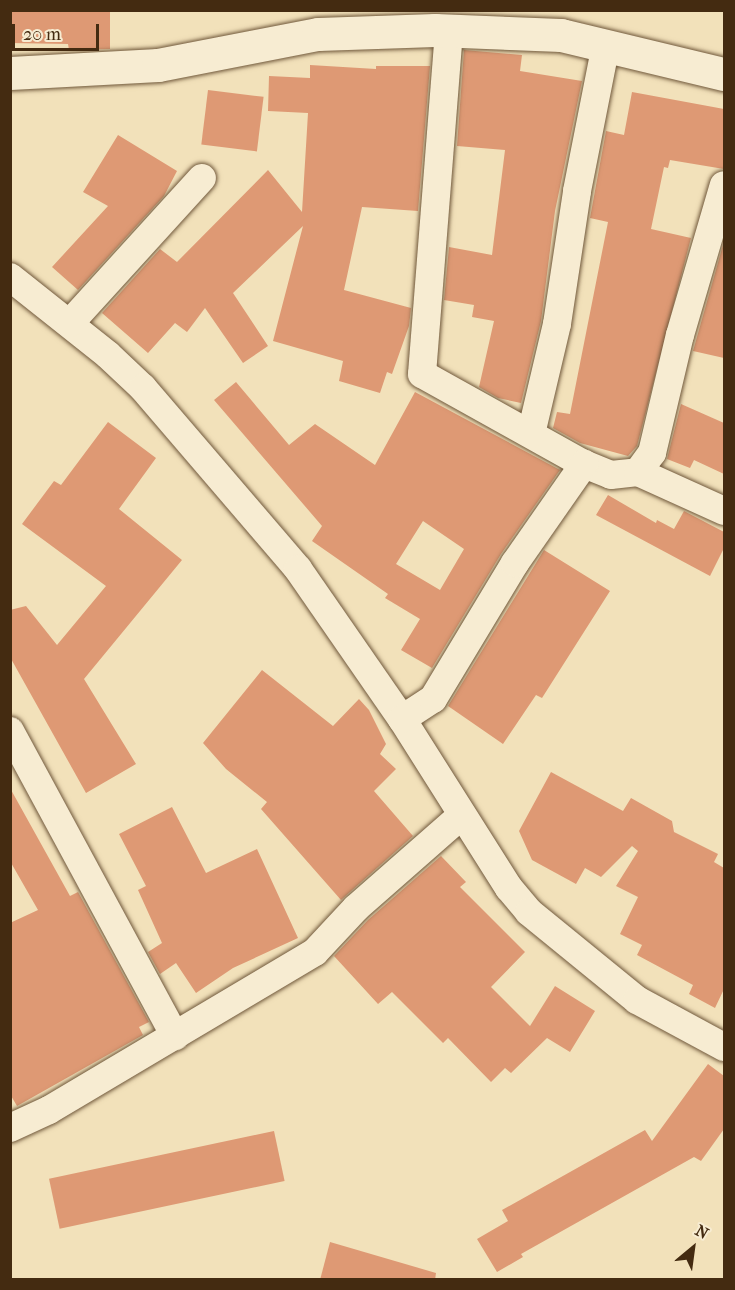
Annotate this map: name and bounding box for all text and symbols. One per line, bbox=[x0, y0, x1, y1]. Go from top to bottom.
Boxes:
scale bar bbox=[15, 12, 102, 50]
text: 20 m bbox=[23, 24, 61, 45]
north arrow bbox=[663, 1218, 723, 1278]
text: N bbox=[692, 1221, 712, 1243]

